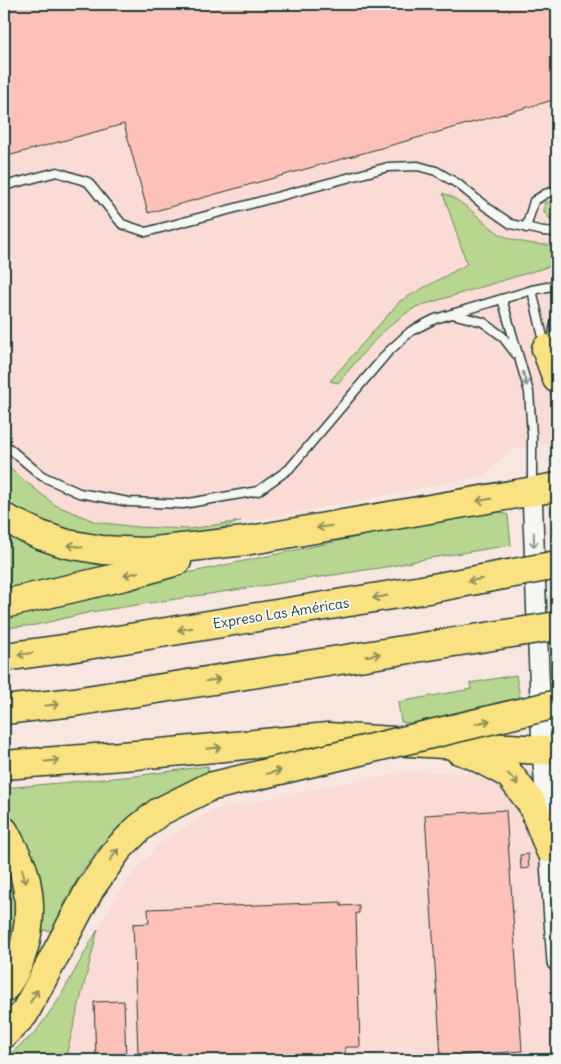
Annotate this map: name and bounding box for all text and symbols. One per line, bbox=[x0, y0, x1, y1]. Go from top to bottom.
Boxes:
one-way arrow bbox=[521, 371, 531, 387]
one-way arrow bbox=[476, 495, 492, 505]
one-way arrow bbox=[316, 523, 332, 533]
one-way arrow bbox=[529, 532, 538, 548]
one-way arrow bbox=[68, 540, 84, 550]
one-way arrow bbox=[124, 569, 140, 579]
one-way arrow bbox=[467, 576, 483, 586]
one-way arrow bbox=[373, 592, 389, 602]
street label: Expreso Las Américas bbox=[212, 593, 350, 633]
one-way arrow bbox=[178, 624, 194, 634]
one-way arrow bbox=[17, 649, 33, 659]
one-way arrow bbox=[365, 649, 381, 659]
one-way arrow bbox=[205, 675, 221, 685]
one-way arrow bbox=[44, 700, 60, 710]
one-way arrow bbox=[474, 717, 490, 726]
one-way arrow bbox=[206, 743, 222, 753]
one-way arrow bbox=[44, 757, 60, 766]
one-way arrow bbox=[265, 767, 281, 776]
one-way arrow bbox=[507, 773, 518, 786]
one-way arrow bbox=[109, 848, 119, 862]
one-way arrow bbox=[20, 867, 29, 883]
one-way arrow bbox=[29, 989, 39, 1004]

